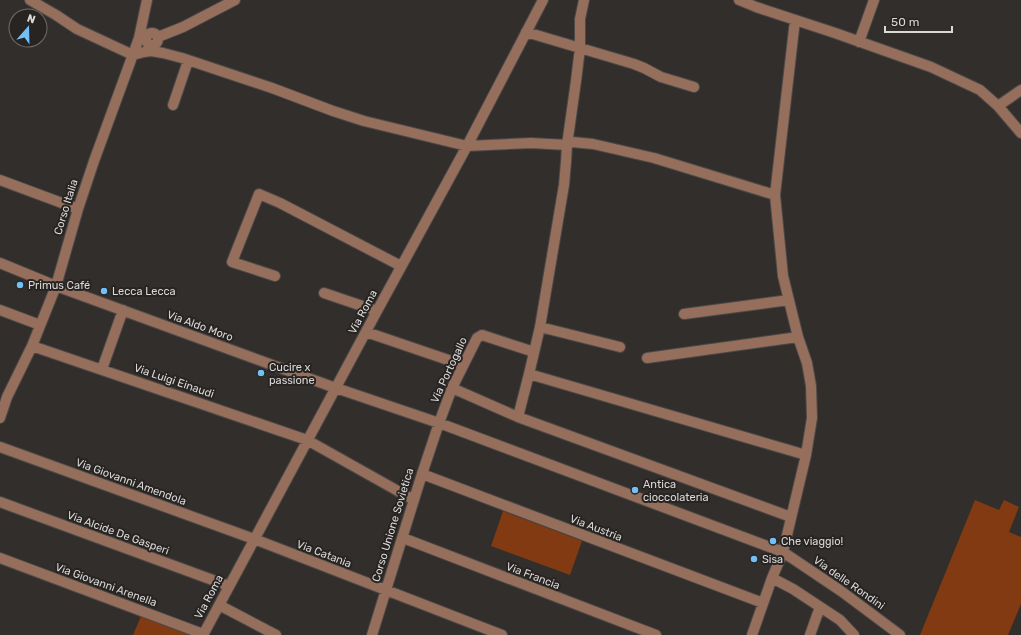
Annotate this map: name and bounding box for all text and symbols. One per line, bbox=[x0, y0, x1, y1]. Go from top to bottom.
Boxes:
north arrow bbox=[8, 8, 48, 48]
scale bar bbox=[885, 8, 952, 34]
text: N bbox=[25, 12, 37, 27]
text: 50 m bbox=[891, 15, 919, 29]
street label: Corso Italia bbox=[51, 178, 81, 236]
place label: Primus Café bbox=[28, 279, 90, 292]
marker: Primus Café bbox=[15, 280, 25, 290]
place label: Lecca Lecca bbox=[112, 285, 176, 298]
marker: Lecca Lecca bbox=[99, 286, 109, 296]
street label: Via Roma bbox=[346, 288, 380, 336]
street label: Via Aldo Moro bbox=[165, 308, 235, 344]
street label: Via Portogallo bbox=[428, 335, 470, 405]
street label: Via Luigi Einaudi bbox=[132, 361, 216, 401]
place label: Cucire x passione bbox=[269, 361, 315, 387]
marker: Cucire x passione bbox=[256, 368, 266, 378]
street label: Via Giovanni Amendola bbox=[74, 456, 188, 508]
street label: Corso Unione Sovietica bbox=[369, 467, 417, 583]
place label: Antica cioccolateria bbox=[643, 478, 709, 504]
marker: Antica cioccolateria bbox=[630, 485, 640, 495]
street label: Via Alcide De Gasperi bbox=[65, 508, 171, 558]
street label: Via Austria bbox=[568, 512, 624, 544]
place label: Che viaggio! bbox=[781, 535, 843, 548]
marker: Che viaggio! bbox=[768, 536, 778, 546]
street label: Via Catania bbox=[295, 538, 353, 570]
place label: Sisa bbox=[762, 553, 783, 566]
marker: Sisa bbox=[749, 554, 759, 564]
street label: Via delle Rondini bbox=[811, 554, 887, 612]
street label: Via Francia bbox=[504, 560, 562, 592]
street label: Via Giovanni Arenella bbox=[53, 561, 159, 609]
street label: Via Roma bbox=[192, 573, 226, 621]

